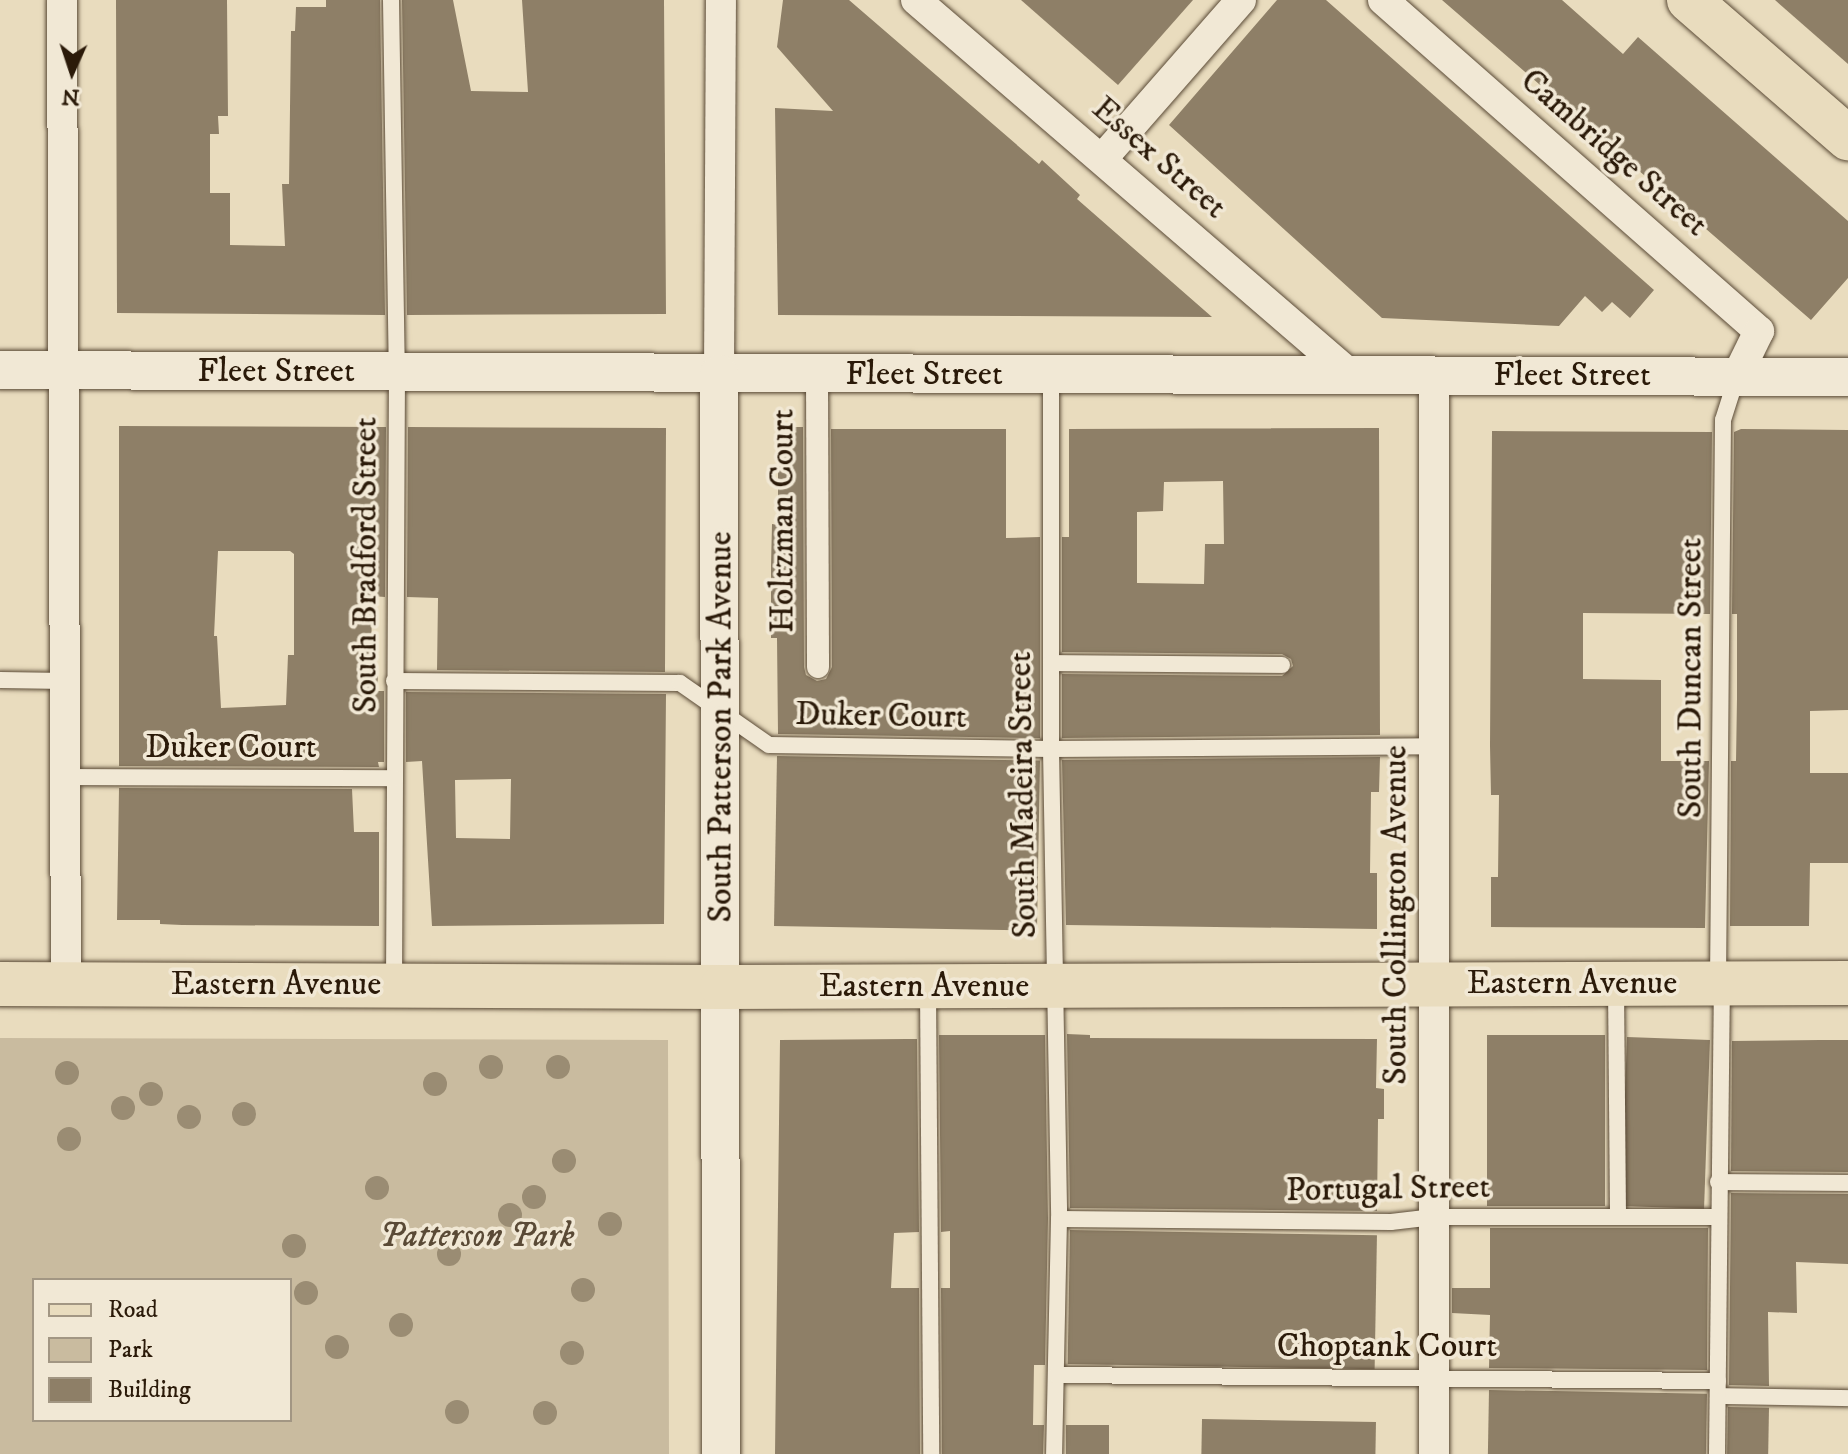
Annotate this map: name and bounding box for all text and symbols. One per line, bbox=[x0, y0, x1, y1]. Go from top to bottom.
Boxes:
north arrow bbox=[32, 32, 112, 112]
street label: Cambridge Street bbox=[1512, 61, 1716, 245]
text: N bbox=[61, 83, 80, 110]
street label: Essex Street bbox=[1083, 88, 1235, 228]
street label: Fleet Street bbox=[197, 352, 355, 392]
street label: Fleet Street bbox=[845, 355, 1003, 395]
street label: Fleet Street bbox=[1493, 356, 1651, 396]
street label: Holtzman Court bbox=[763, 409, 803, 633]
street label: South Bradford Street bbox=[346, 417, 386, 713]
street label: South Patterson Park Avenue bbox=[701, 531, 741, 923]
street label: South Duncan Street bbox=[1671, 538, 1711, 818]
street label: South Madeira Street bbox=[1000, 651, 1046, 939]
street label: Duker Court bbox=[795, 694, 967, 738]
street label: Duker Court bbox=[145, 728, 317, 768]
street label: South Collington Avenue bbox=[1376, 745, 1416, 1085]
street label: Eastern Avenue bbox=[1467, 964, 1677, 1004]
street label: Eastern Avenue bbox=[171, 965, 381, 1005]
street label: Eastern Avenue bbox=[819, 967, 1029, 1007]
street label: Portugal Street bbox=[1285, 1167, 1491, 1211]
park label: Patterson Park bbox=[379, 1217, 575, 1257]
legend bbox=[32, 1278, 292, 1422]
text: Road bbox=[108, 1295, 158, 1325]
street label: Choptank Court bbox=[1277, 1327, 1497, 1367]
text: Park bbox=[108, 1335, 153, 1365]
text: Building bbox=[108, 1375, 191, 1405]

